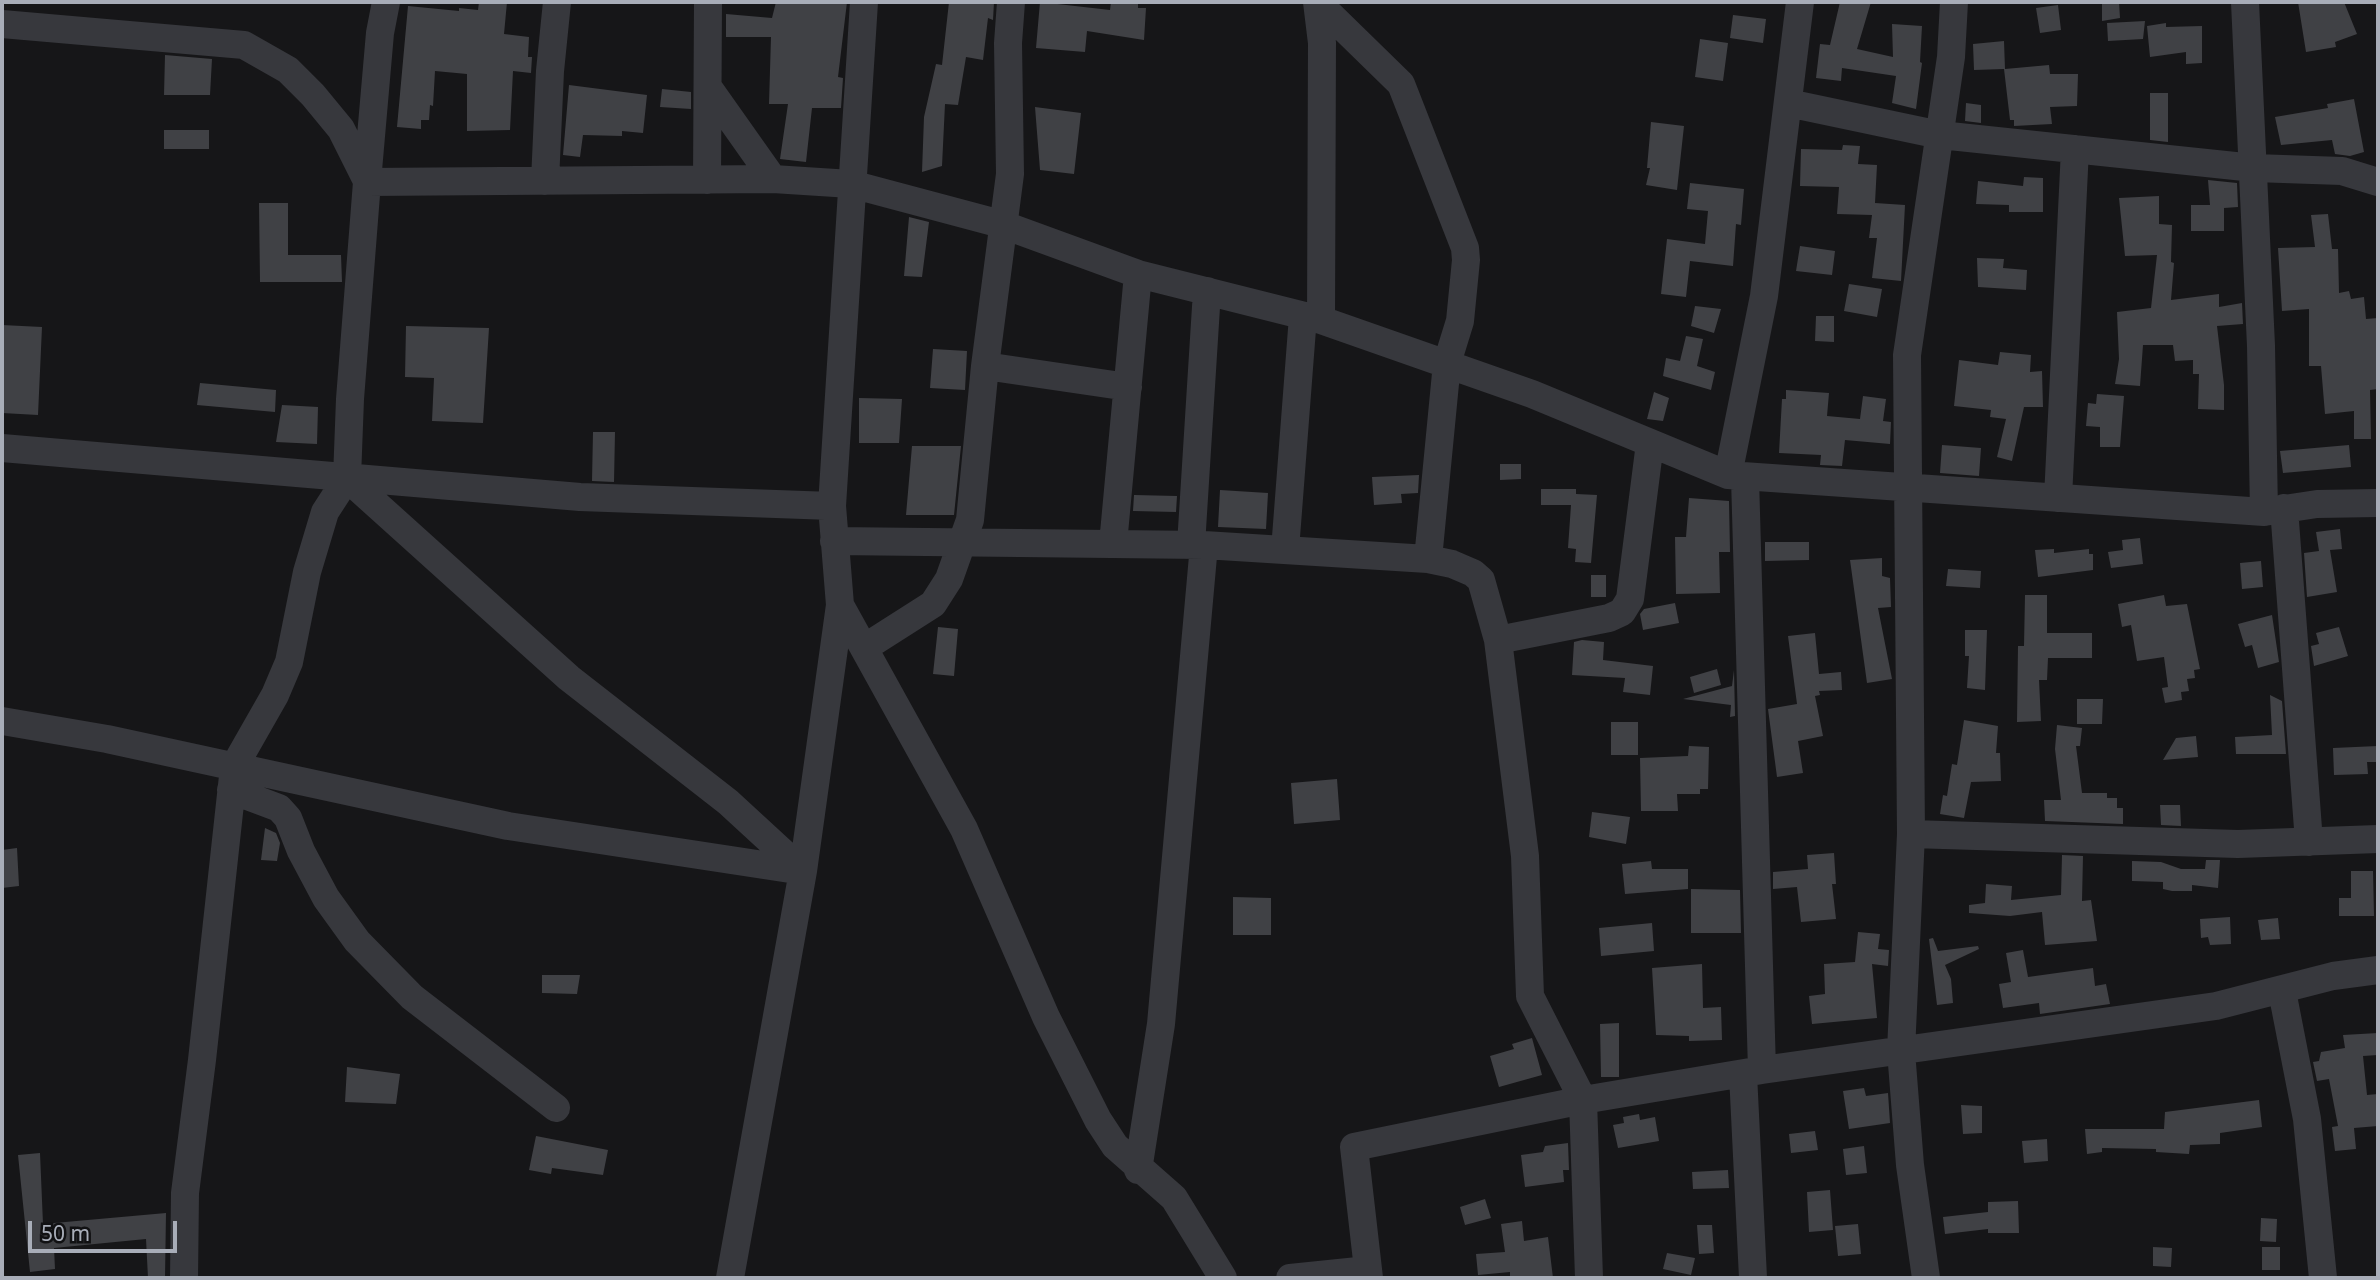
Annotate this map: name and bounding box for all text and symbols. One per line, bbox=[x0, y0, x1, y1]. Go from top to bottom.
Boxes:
scale bar bbox=[32, 1206, 180, 1250]
text: 50 m bbox=[41, 1219, 90, 1247]

